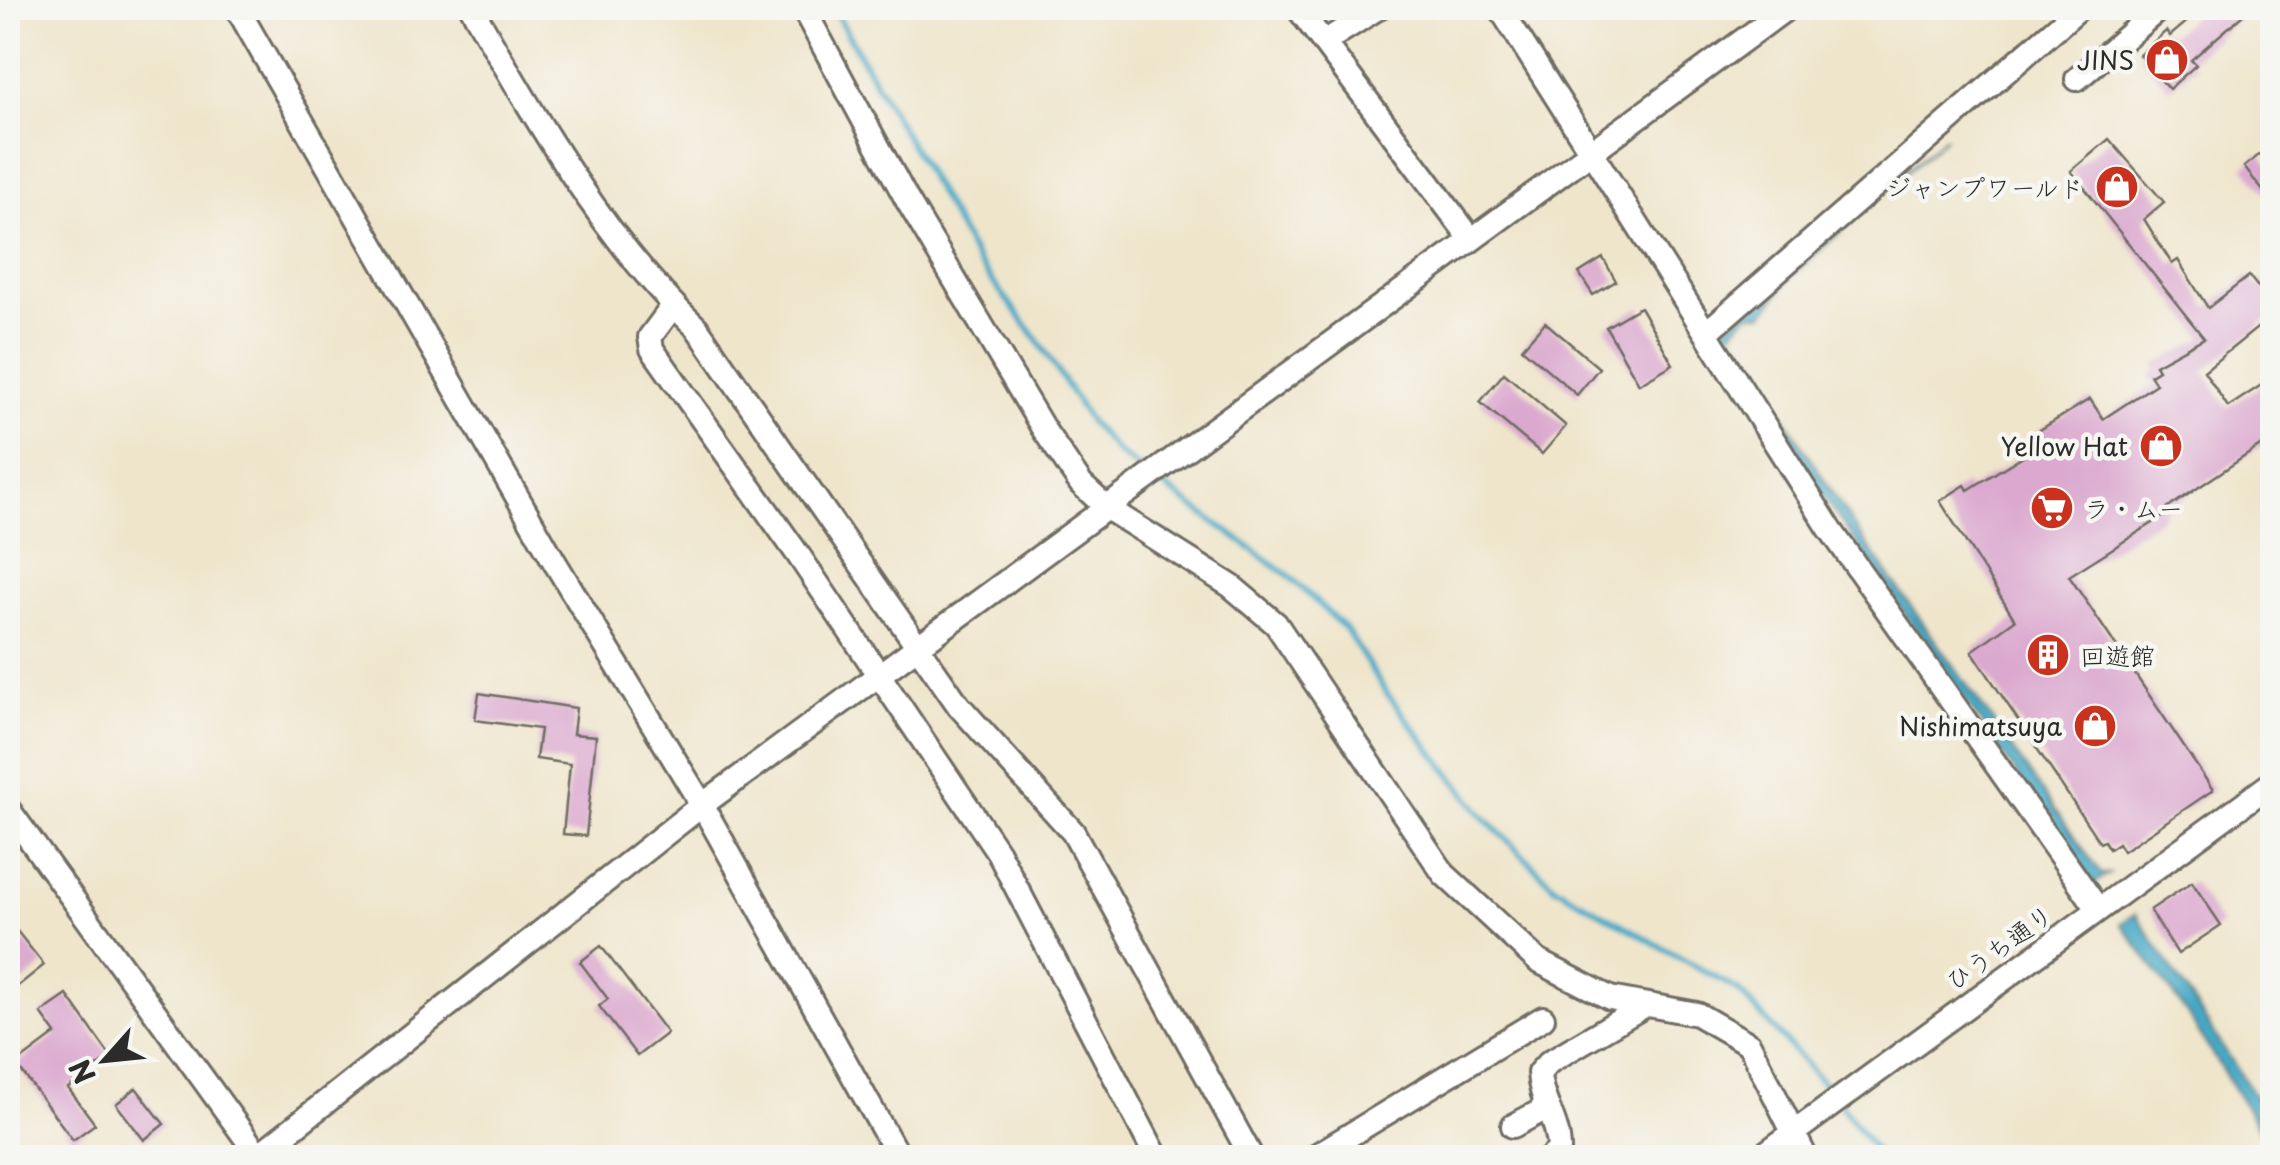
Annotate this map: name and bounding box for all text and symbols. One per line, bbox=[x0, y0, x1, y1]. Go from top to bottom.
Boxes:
shop icon: JINS bbox=[2144, 37, 2190, 83]
place label: JINS bbox=[2077, 41, 2134, 79]
shop icon: ジャンプワールド bbox=[2094, 164, 2140, 210]
place label: ジャンプワールド bbox=[1885, 168, 2084, 206]
shop icon: Yellow Hat bbox=[2138, 423, 2184, 469]
place label: Yellow Hat bbox=[2000, 427, 2128, 465]
supermarket icon: ラ・ムー bbox=[2029, 485, 2075, 531]
place label: ラ・ムー bbox=[2084, 489, 2183, 527]
building icon: 回遊館 bbox=[2025, 632, 2071, 678]
place label: 回遊館 bbox=[2080, 636, 2155, 674]
shop icon: Nishimatsuya bbox=[2072, 703, 2118, 749]
place label: Nishimatsuya bbox=[1899, 707, 2062, 745]
street label: ひうち通り bbox=[1937, 895, 2061, 999]
north arrow bbox=[55, 1010, 155, 1110]
text: N bbox=[57, 1052, 106, 1092]

